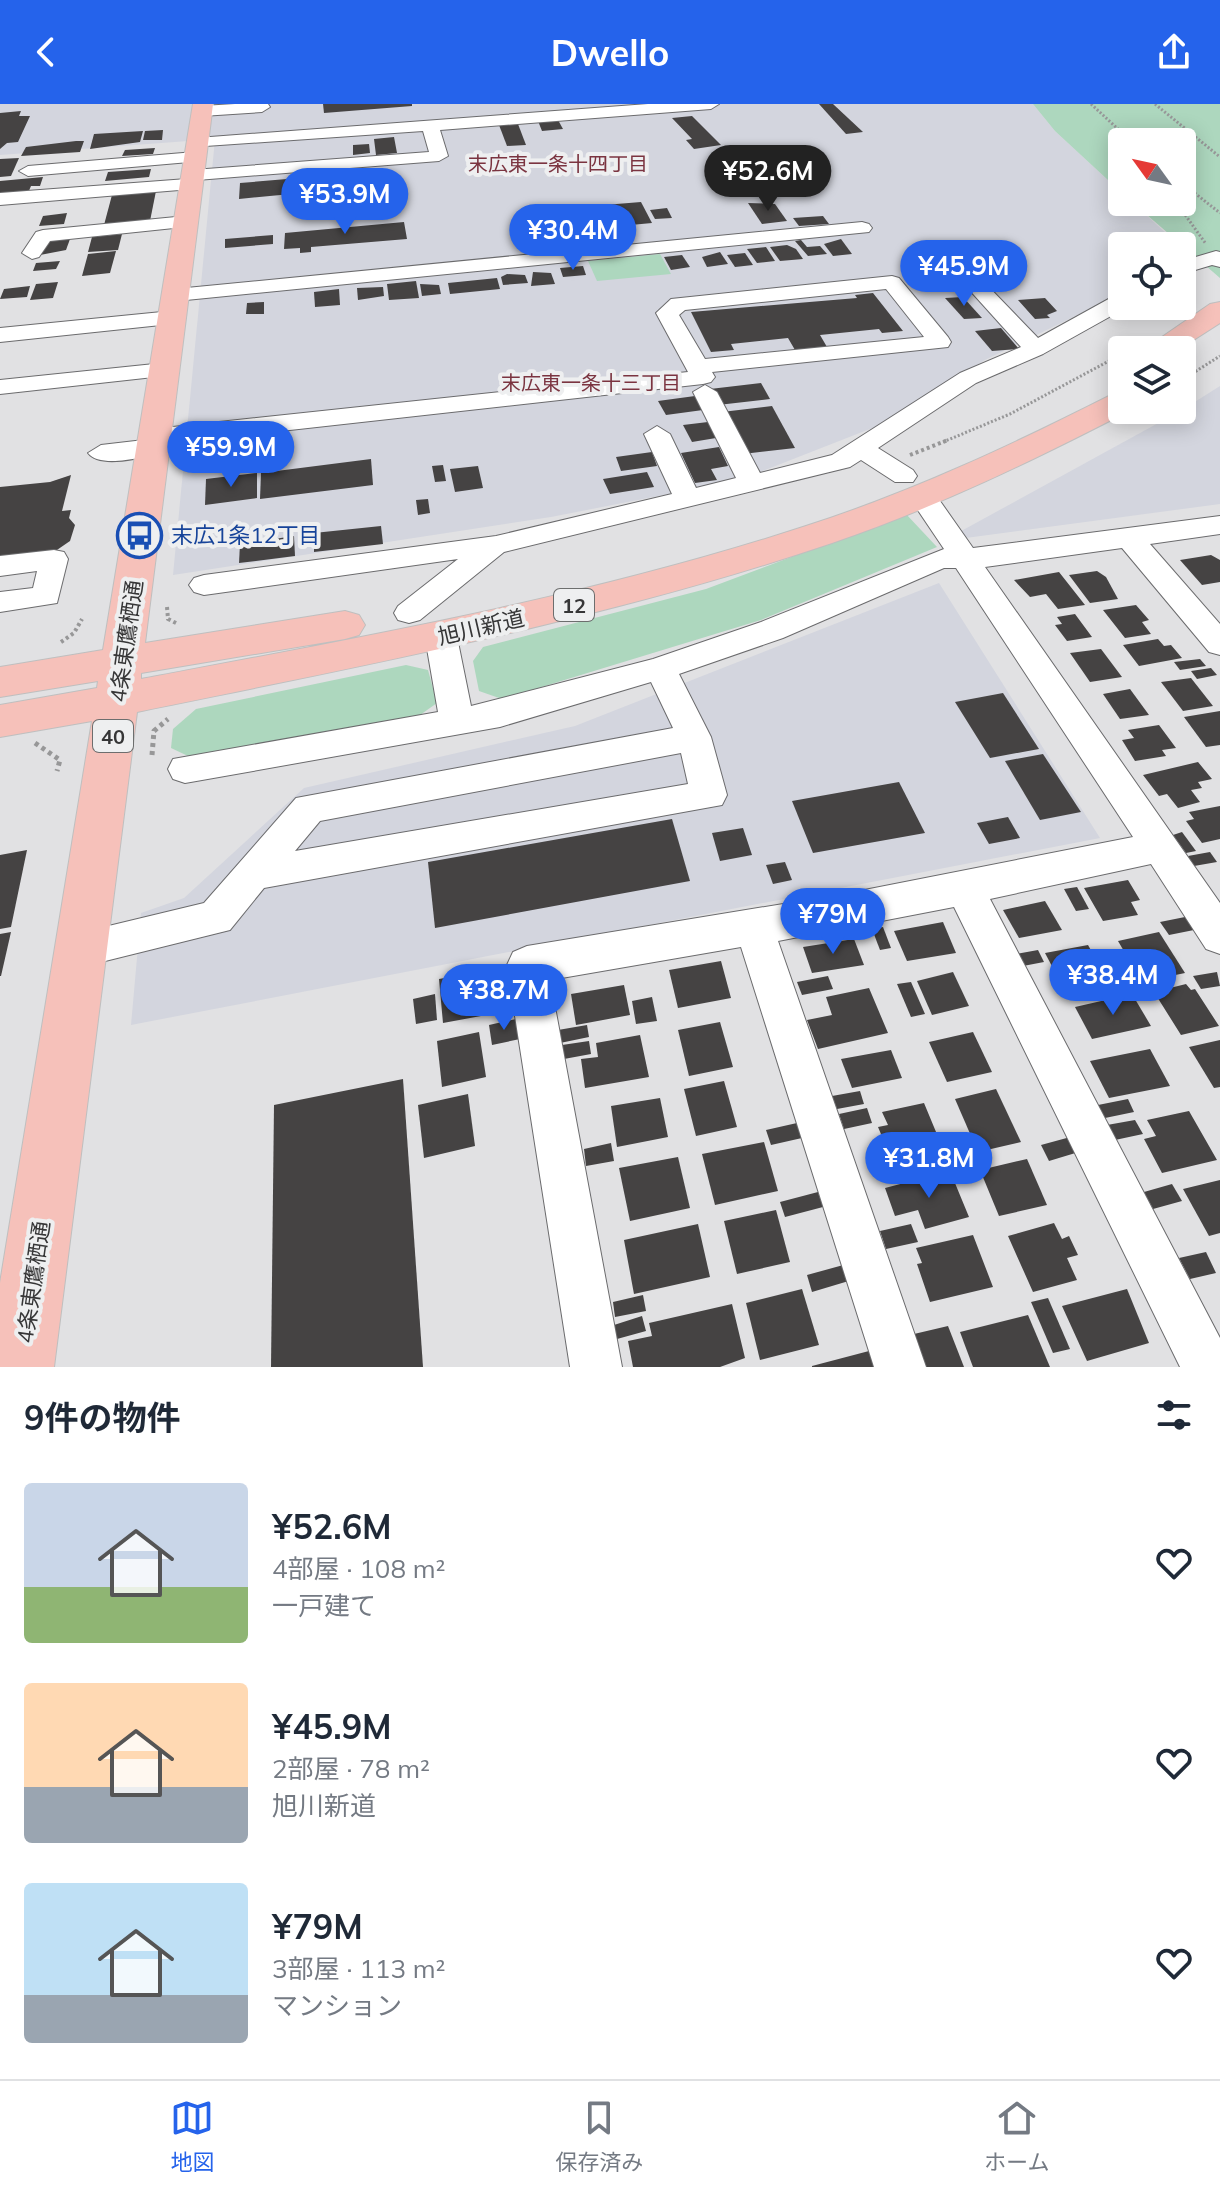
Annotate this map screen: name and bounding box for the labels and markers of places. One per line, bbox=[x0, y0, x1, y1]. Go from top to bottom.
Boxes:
pin: ¥52.6M bbox=[703, 145, 833, 213]
pin: ¥53.9M bbox=[280, 168, 410, 236]
pin: ¥30.4M bbox=[508, 204, 638, 272]
pin: ¥45.9M bbox=[899, 240, 1029, 308]
pin: ¥59.9M bbox=[166, 421, 296, 489]
bus stop icon: 末広1条12丁目 bbox=[116, 511, 164, 559]
place label: 末広1条12丁目 bbox=[171, 521, 321, 549]
pin: ¥79M bbox=[786, 888, 880, 956]
pin: ¥38.4M bbox=[1048, 949, 1178, 1017]
pin: ¥38.7M bbox=[439, 964, 569, 1032]
pin: ¥31.8M bbox=[864, 1132, 994, 1200]

